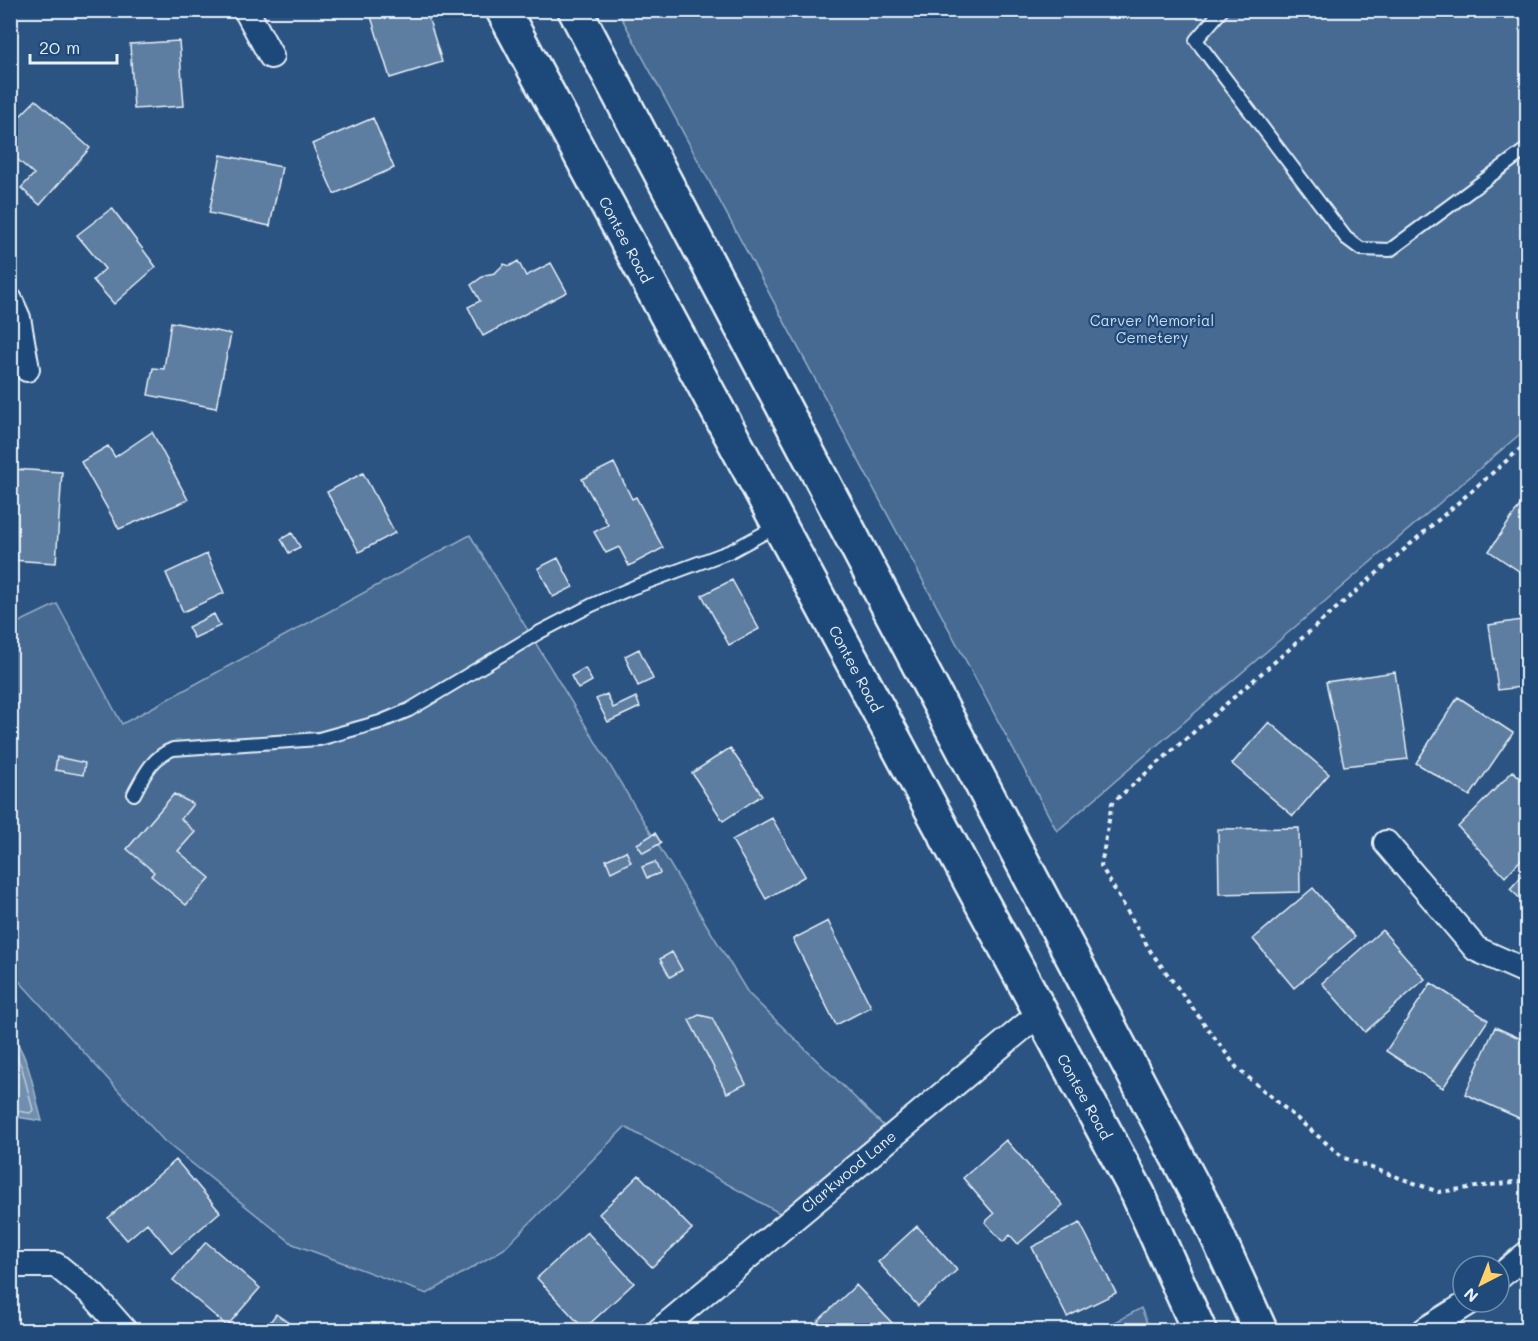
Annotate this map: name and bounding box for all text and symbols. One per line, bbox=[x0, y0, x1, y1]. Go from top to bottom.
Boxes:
scale bar bbox=[30, 27, 117, 65]
text: 20 m bbox=[39, 35, 80, 59]
street label: Contee Road bbox=[595, 193, 657, 286]
park label: Carver Memorial Cemetery bbox=[1090, 310, 1214, 347]
street label: Contee Road bbox=[825, 622, 887, 715]
street label: Contee Road bbox=[1053, 1050, 1117, 1143]
street label: Clarkwood Lane bbox=[797, 1126, 900, 1217]
north arrow bbox=[1451, 1254, 1511, 1314]
text: N bbox=[1459, 1284, 1482, 1307]

